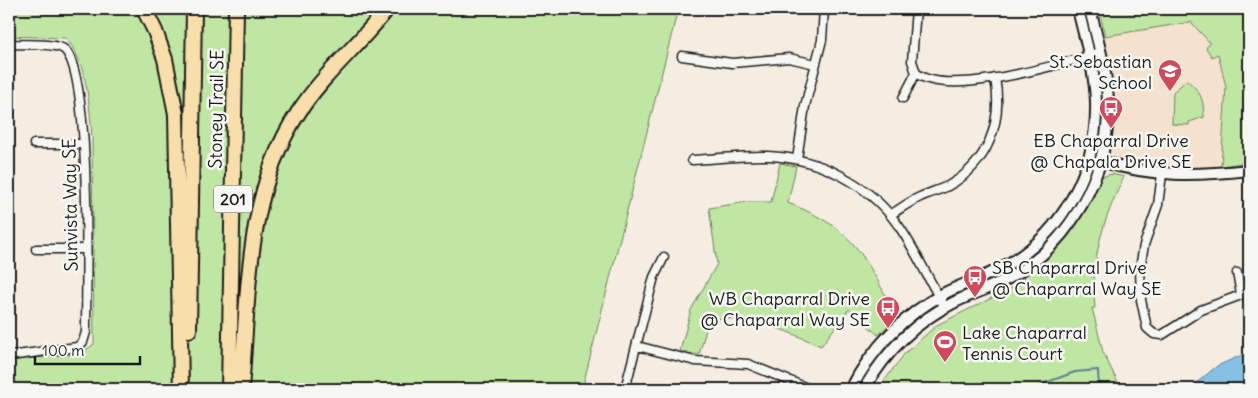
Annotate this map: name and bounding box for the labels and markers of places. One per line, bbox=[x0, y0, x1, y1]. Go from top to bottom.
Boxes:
place label: St. Sebastian School bbox=[1049, 50, 1152, 94]
school or university icon: St. Sebastian School bbox=[1157, 58, 1183, 92]
bus stop icon: EB Chaparral Drive @ Chapala Drive SE bbox=[1098, 95, 1124, 129]
place label: EB Chaparral Drive @ Chapala Drive SE bbox=[1030, 129, 1192, 173]
place label: SB Chaparral Drive @ Chaparral Way SE bbox=[992, 256, 1162, 300]
bus stop icon: SB Chaparral Drive @ Chaparral Way SE bbox=[962, 264, 988, 298]
place label: WB Chaparral Drive @ Chaparral Way SE bbox=[700, 287, 870, 331]
bus stop icon: WB Chaparral Drive @ Chaparral Way SE bbox=[875, 295, 901, 329]
place label: Lake Chaparral Tennis Court bbox=[962, 321, 1087, 365]
sports icon: Lake Chaparral Tennis Court bbox=[932, 329, 958, 363]

